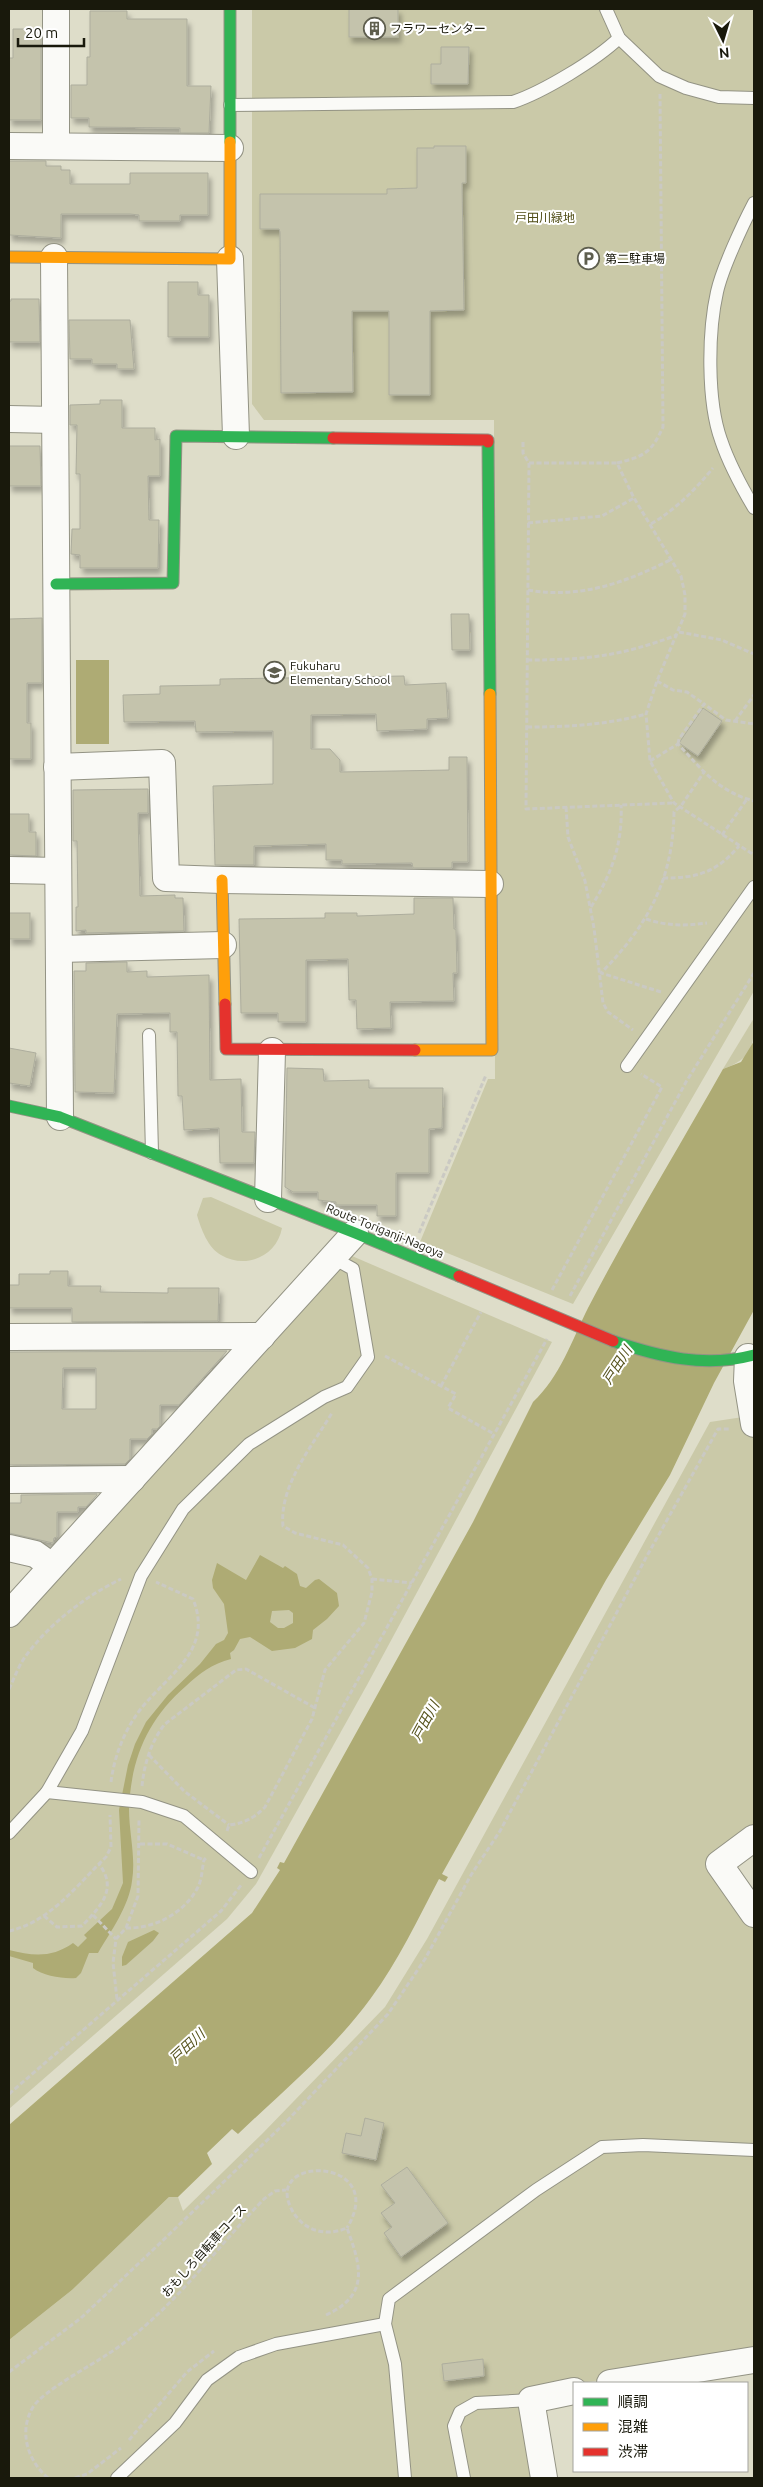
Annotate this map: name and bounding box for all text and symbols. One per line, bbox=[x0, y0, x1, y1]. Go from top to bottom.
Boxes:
scale bar bbox=[18, 15, 84, 47]
north arrow bbox=[698, 15, 748, 65]
building icon: フラワーセンター bbox=[362, 17, 386, 41]
place label: フラワーセンター bbox=[390, 22, 486, 35]
text: 20 m bbox=[25, 24, 58, 41]
text: N bbox=[718, 45, 730, 61]
park label: 戸田川緑地 bbox=[515, 211, 575, 224]
parking icon: 第二駐車場 bbox=[577, 247, 601, 271]
place label: 第二駐車場 bbox=[605, 252, 665, 265]
place label: Fukuharu Elementary School bbox=[290, 659, 390, 686]
school or university icon: Fukuharu Elementary School bbox=[262, 661, 286, 685]
street label: Route Toriganji-Nagoya bbox=[324, 1201, 446, 1260]
water label: 戸田川 bbox=[599, 1341, 636, 1387]
water label: 戸田川 bbox=[408, 1697, 443, 1743]
water label: 戸田川 bbox=[166, 2024, 209, 2066]
street label: おもしろ自転車コース bbox=[159, 2202, 248, 2299]
legend bbox=[573, 2382, 748, 2472]
text: 順調 bbox=[618, 2393, 648, 2410]
text: 混雑 bbox=[618, 2418, 648, 2435]
text: 渋滞 bbox=[618, 2443, 648, 2460]

